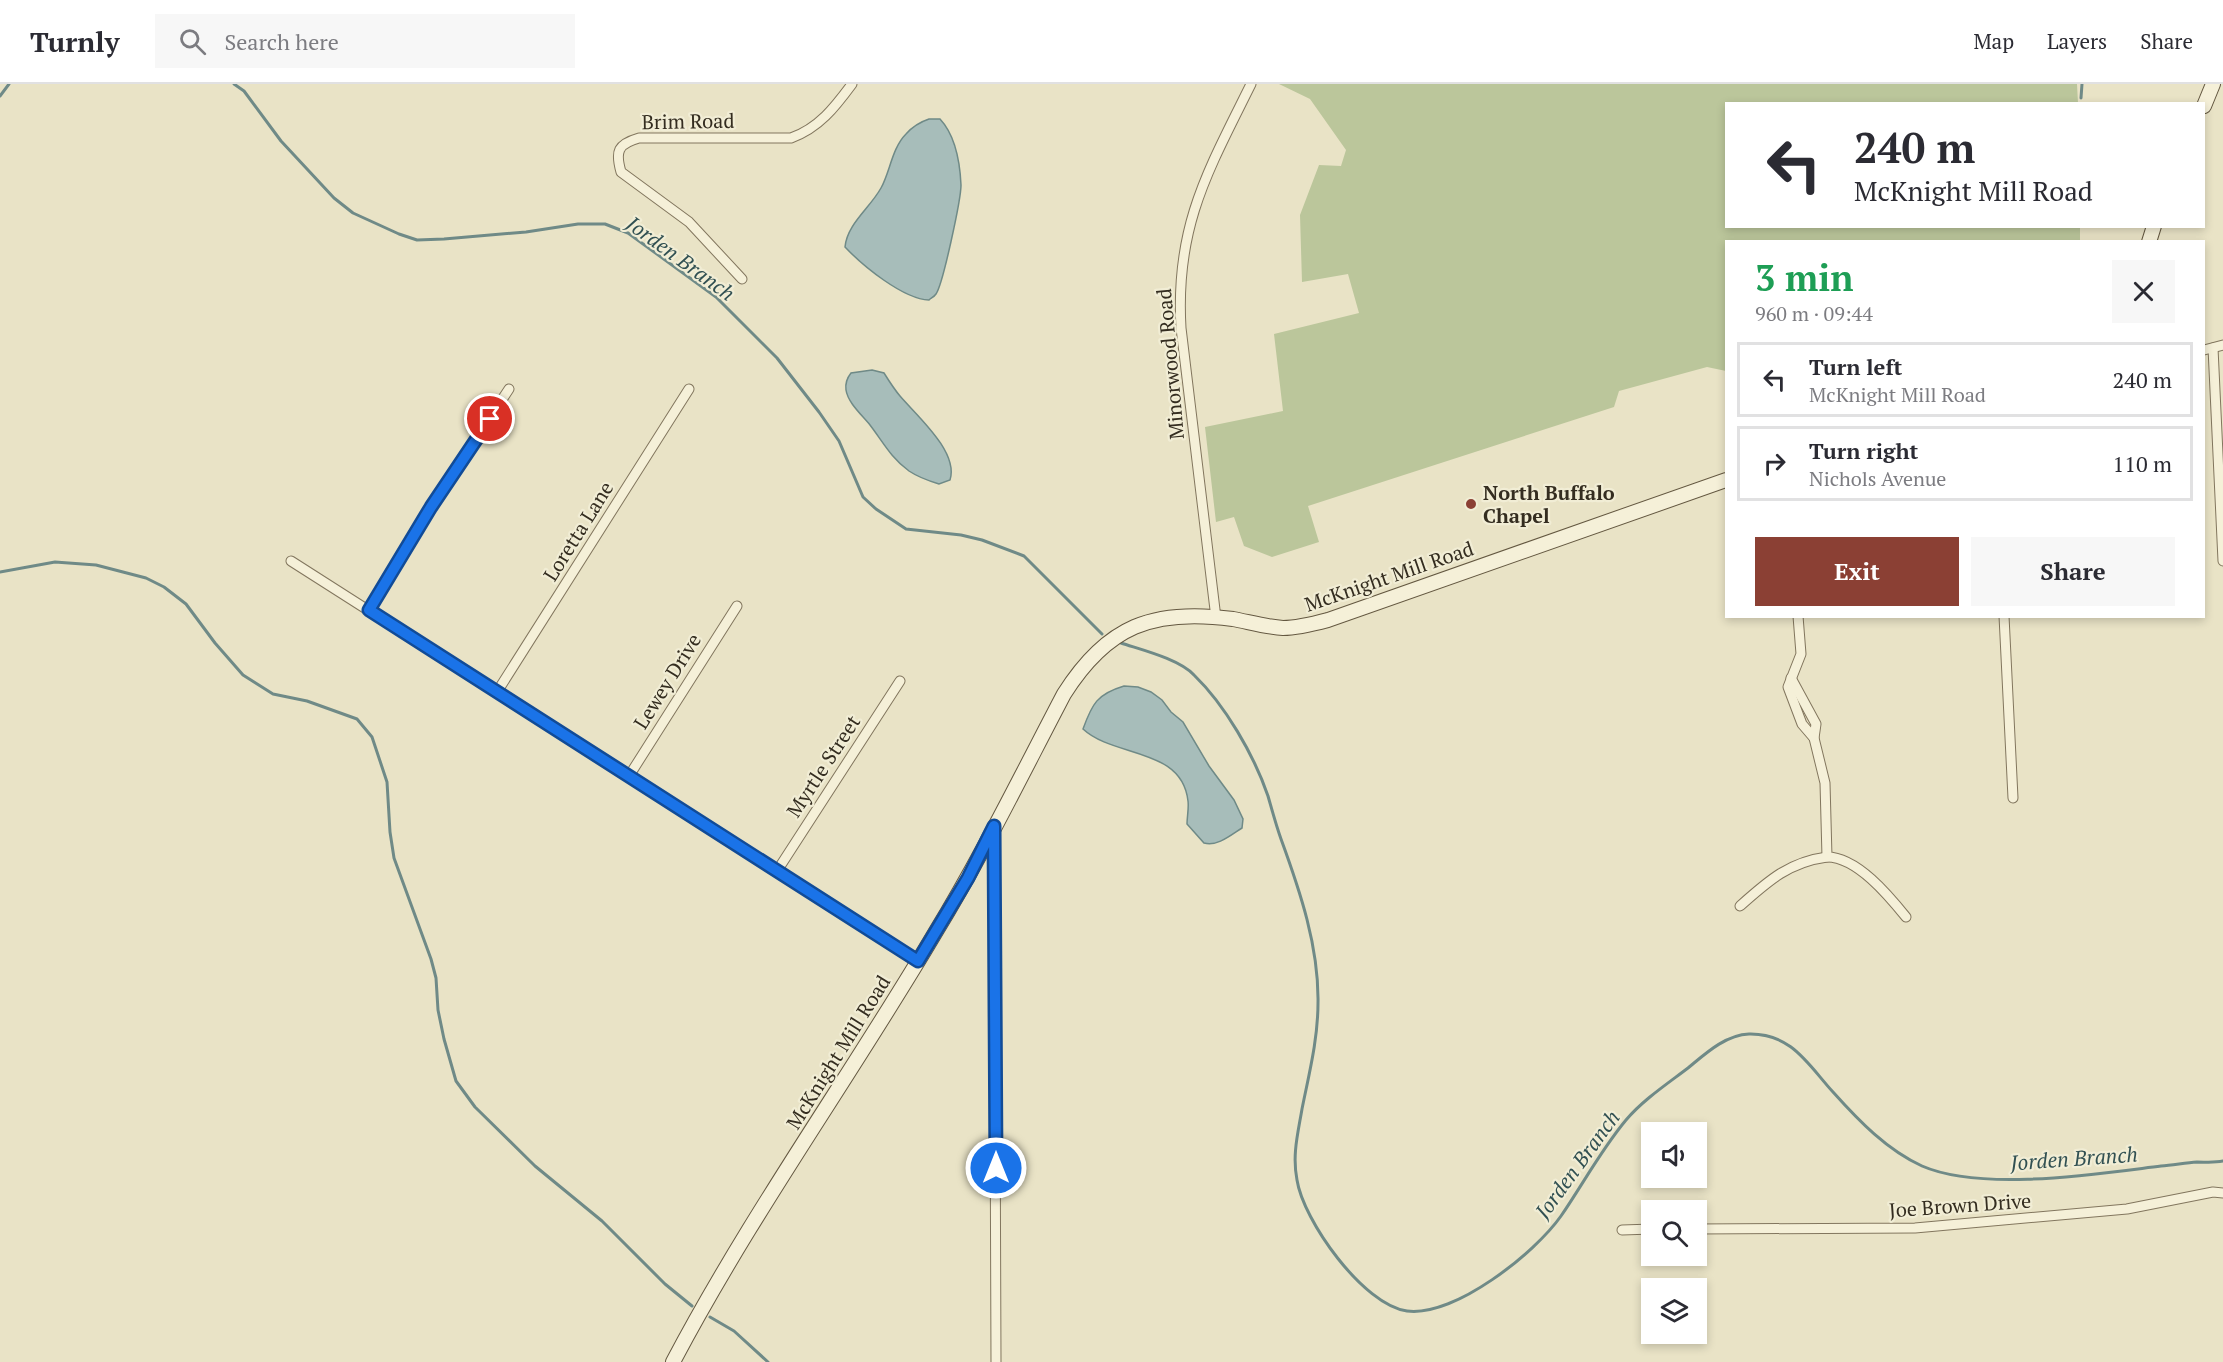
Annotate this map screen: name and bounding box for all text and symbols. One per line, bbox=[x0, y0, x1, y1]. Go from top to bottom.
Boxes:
search box bbox=[155, 14, 575, 68]
text: Turnly bbox=[30, 23, 119, 60]
icon: search bbox=[176, 25, 209, 58]
text: Search here bbox=[224, 27, 339, 56]
text: Map bbox=[1973, 27, 2014, 55]
text: Layers bbox=[2047, 27, 2107, 55]
text: Share bbox=[2140, 27, 2193, 55]
street label: Brim Road bbox=[641, 107, 735, 135]
text: 240 m bbox=[1854, 119, 1975, 175]
icon: left bbox=[1755, 126, 1833, 204]
text: McKnight Mill Road bbox=[1854, 173, 2093, 209]
water label: Jorden Branch bbox=[621, 209, 741, 307]
text: 3 min bbox=[1755, 254, 1853, 301]
button: close bbox=[2112, 260, 2175, 323]
street label: Minorwood Road bbox=[1150, 287, 1190, 441]
text: 960 m · 09:44 bbox=[1755, 300, 1873, 327]
text: Turn left bbox=[1809, 352, 1902, 381]
icon: left bbox=[1758, 363, 1791, 396]
text: 240 m bbox=[2112, 365, 2172, 394]
text: McKnight Mill Road bbox=[1809, 381, 1986, 408]
pin bbox=[464, 393, 515, 444]
icon: arrive bbox=[473, 402, 506, 435]
text: Turn right bbox=[1809, 436, 1918, 465]
icon: right bbox=[1758, 447, 1791, 480]
text: 110 m bbox=[2112, 449, 2172, 478]
text: Nichols Avenue bbox=[1809, 465, 1946, 492]
street label: Loretta Lane bbox=[537, 476, 619, 586]
place label: North Buffalo Chapel bbox=[1483, 479, 1615, 529]
marker: North Buffalo Chapel bbox=[1464, 497, 1478, 511]
street label: McKnight Mill Road bbox=[1301, 534, 1477, 618]
button: Exit bbox=[1755, 537, 1959, 606]
button: Share bbox=[1971, 537, 2175, 606]
street label: Lewey Drive bbox=[627, 628, 707, 734]
street label: Myrtle Street bbox=[780, 709, 866, 822]
street label: McKnight Mill Road bbox=[780, 970, 896, 1134]
water label: Jorden Branch bbox=[1528, 1104, 1626, 1224]
map controls bbox=[1641, 1122, 1707, 1344]
button: sound bbox=[1641, 1122, 1707, 1188]
position arrow bbox=[964, 1136, 1028, 1200]
water label: Jorden Branch bbox=[2009, 1140, 2138, 1176]
street label: Joe Brown Drive bbox=[1888, 1187, 2032, 1223]
button: search bbox=[1641, 1200, 1707, 1266]
button: layers bbox=[1641, 1278, 1707, 1344]

